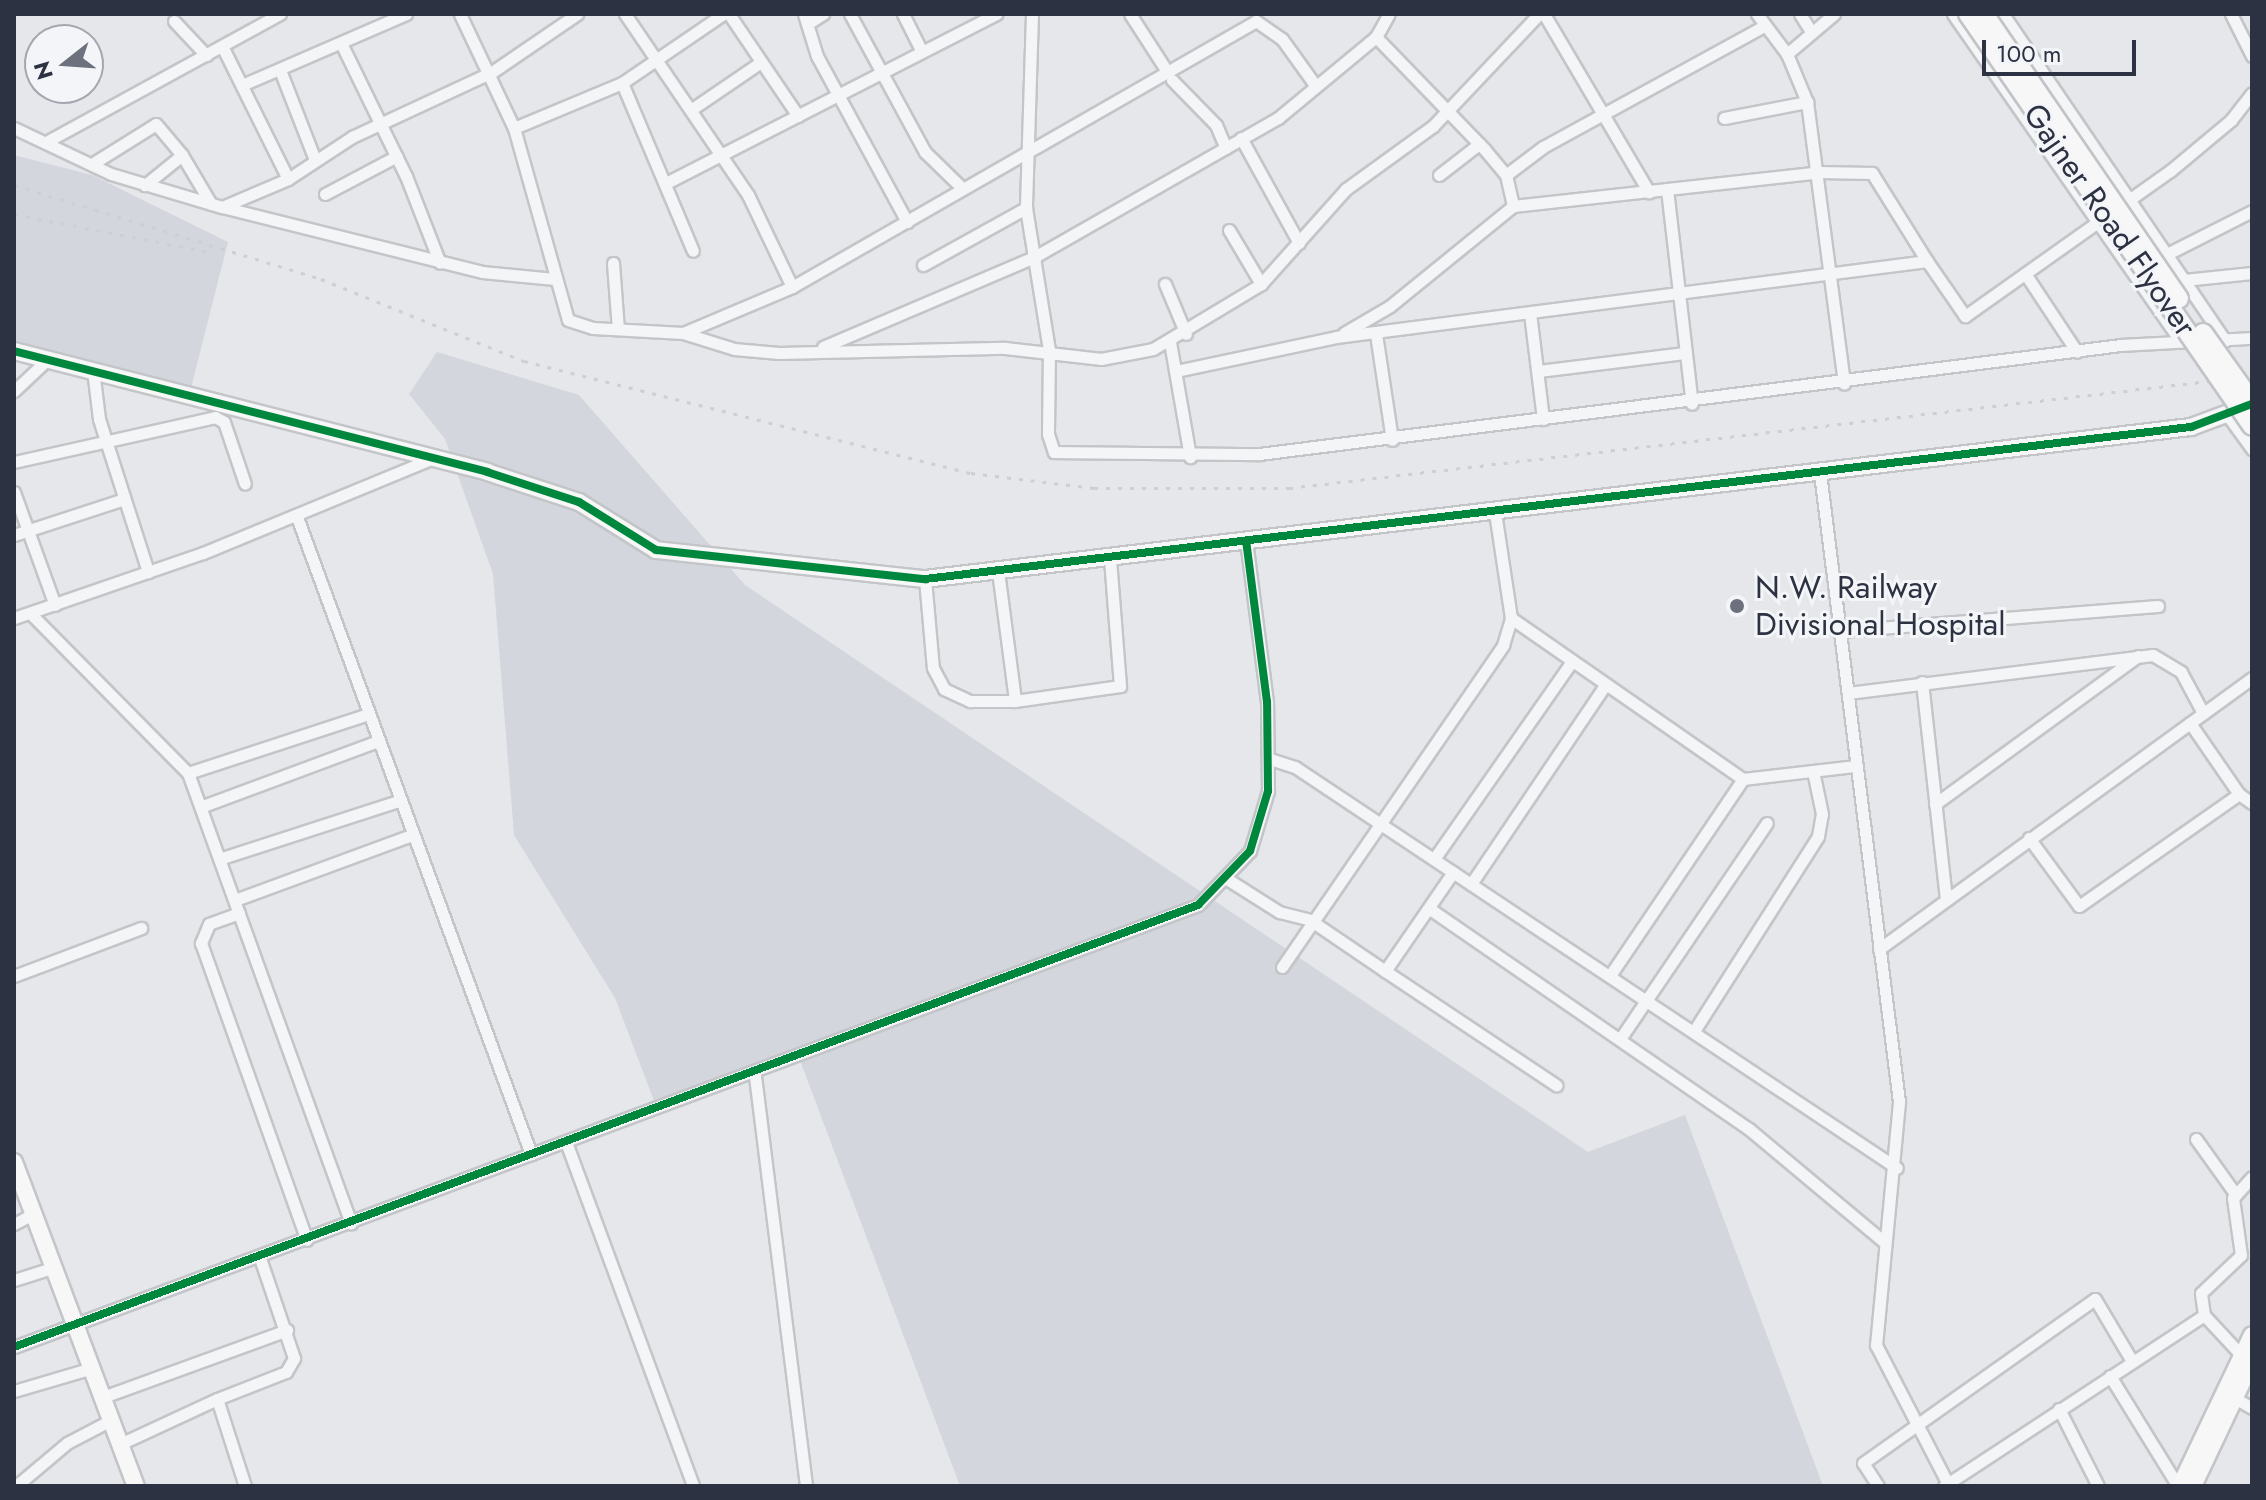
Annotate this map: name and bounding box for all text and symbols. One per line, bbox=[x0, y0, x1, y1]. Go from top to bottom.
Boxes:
north arrow bbox=[24, 24, 104, 104]
scale bar bbox=[1986, 24, 2140, 74]
text: 100 m bbox=[1996, 36, 2062, 71]
text: N bbox=[25, 57, 61, 83]
street label: Gajner Road Flyover bbox=[2015, 96, 2205, 344]
place label: N.W. Railway Divisional Hospital bbox=[1755, 569, 2006, 644]
marker: N.W. Railway Divisional Hospital bbox=[1726, 595, 1748, 617]

